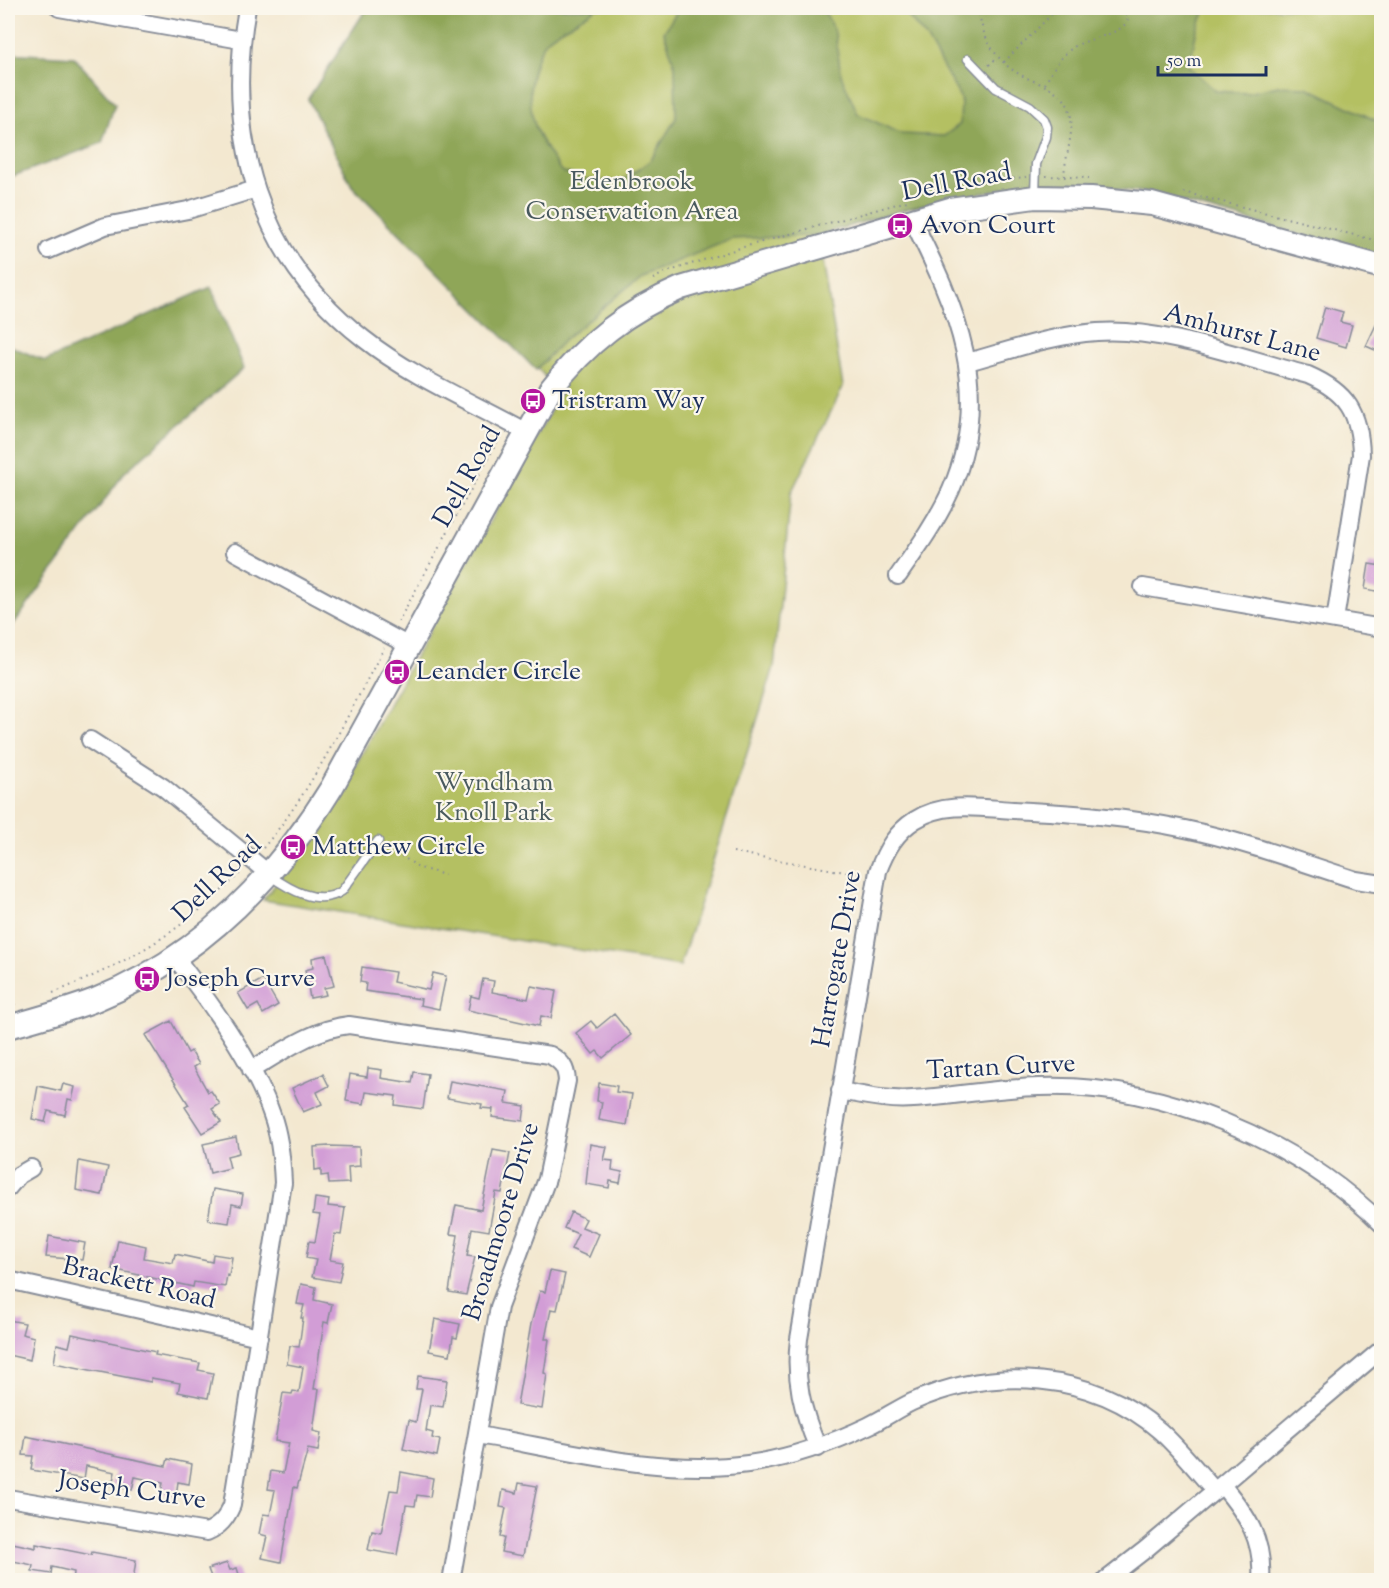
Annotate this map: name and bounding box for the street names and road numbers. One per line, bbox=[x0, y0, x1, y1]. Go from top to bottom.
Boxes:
street label: Dell Road bbox=[899, 154, 1015, 212]
street label: Amhurst Lane bbox=[1159, 295, 1325, 373]
street label: Dell Road bbox=[425, 419, 511, 535]
street label: Dell Road bbox=[165, 828, 271, 932]
street label: Harrogate Drive bbox=[804, 867, 872, 1051]
street label: Tartan Curve bbox=[925, 1046, 1077, 1090]
street label: Broadmoore Drive bbox=[454, 1118, 550, 1326]
street label: Brackett Road bbox=[58, 1248, 220, 1320]
street label: Joseph Curve bbox=[54, 1462, 208, 1520]

